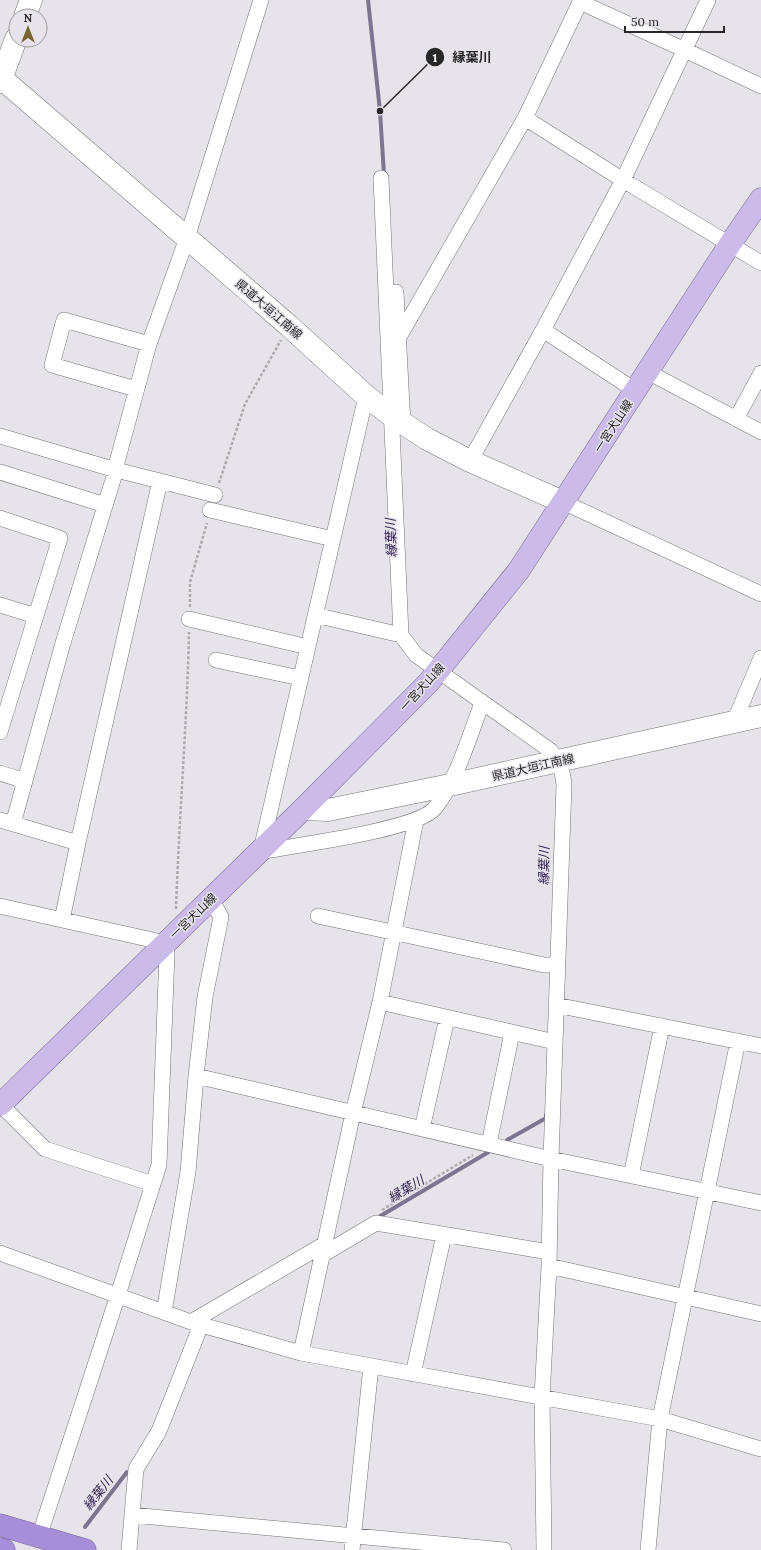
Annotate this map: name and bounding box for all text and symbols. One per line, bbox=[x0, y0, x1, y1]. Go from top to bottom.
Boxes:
north arrow bbox=[8, 8, 48, 48]
scale bar bbox=[625, 8, 724, 34]
text: N bbox=[24, 11, 33, 25]
text: 50 m bbox=[631, 14, 659, 29]
callout: 縁葉川 bbox=[425, 45, 500, 70]
text: 縁葉川 bbox=[452, 49, 492, 66]
text: 1 bbox=[433, 50, 438, 65]
street label: 県道大垣江南線 bbox=[232, 276, 306, 342]
street label: 一宮犬山線 bbox=[590, 397, 636, 455]
water label: 縁葉川 bbox=[382, 516, 400, 558]
street label: 一宮犬山線 bbox=[396, 660, 448, 714]
street label: 県道大垣江南線 bbox=[490, 750, 576, 784]
water label: 縁葉川 bbox=[535, 844, 553, 886]
street label: 一宮犬山線 bbox=[166, 890, 220, 942]
water label: 縁葉川 bbox=[385, 1171, 429, 1206]
water label: 縁葉川 bbox=[79, 1471, 118, 1514]

